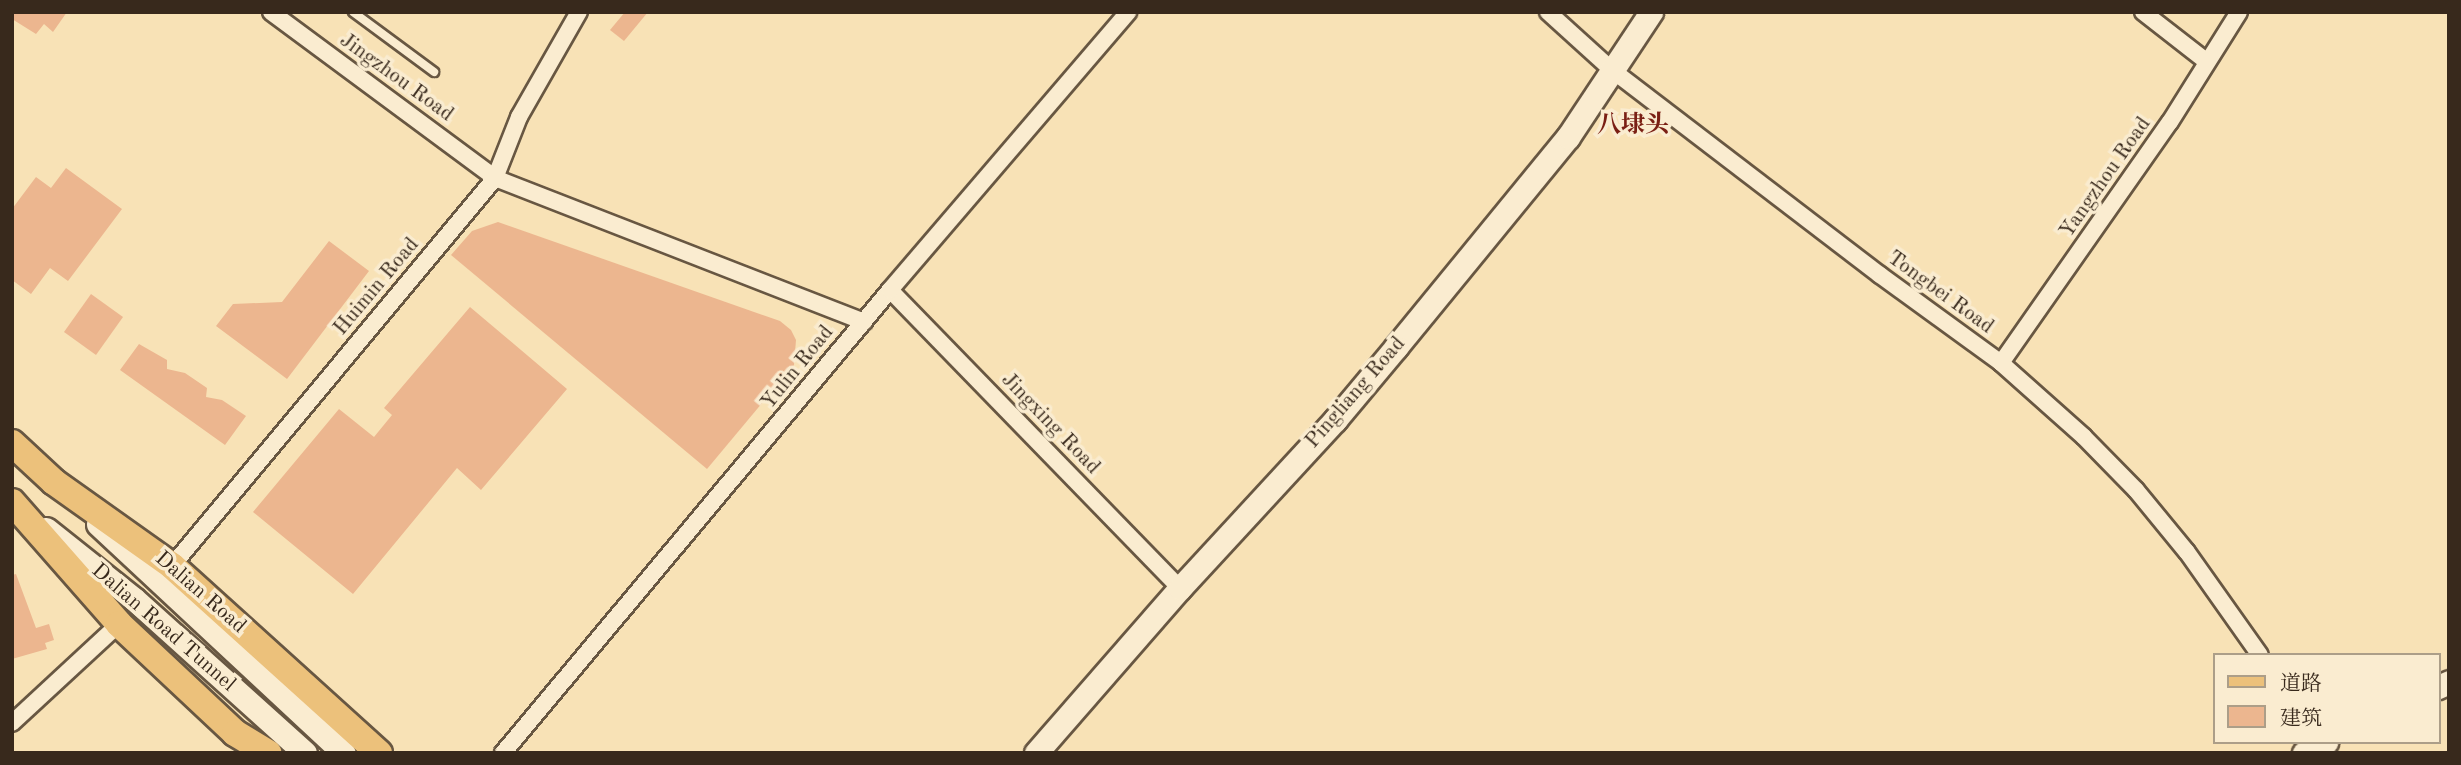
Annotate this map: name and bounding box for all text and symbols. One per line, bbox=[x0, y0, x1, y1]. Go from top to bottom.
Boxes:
street label: Jingzhou Road bbox=[334, 28, 458, 128]
district label: 八埭头 bbox=[1597, 113, 1669, 141]
street label: Yangzhou Road bbox=[2055, 113, 2157, 243]
street label: Huimin Road bbox=[329, 233, 425, 341]
street label: Tongbei Road bbox=[1882, 246, 1998, 340]
street label: Yulin Road bbox=[756, 321, 840, 415]
street label: Pingliang Road bbox=[1301, 332, 1411, 454]
street label: Jingxing Road bbox=[995, 368, 1105, 480]
street label: Dalian Road bbox=[149, 547, 251, 639]
street label: Dalian Road Tunnel bbox=[86, 559, 240, 697]
legend bbox=[2212, 653, 2440, 744]
text: 道路 bbox=[2280, 674, 2322, 695]
text: 建筑 bbox=[2280, 709, 2322, 730]

